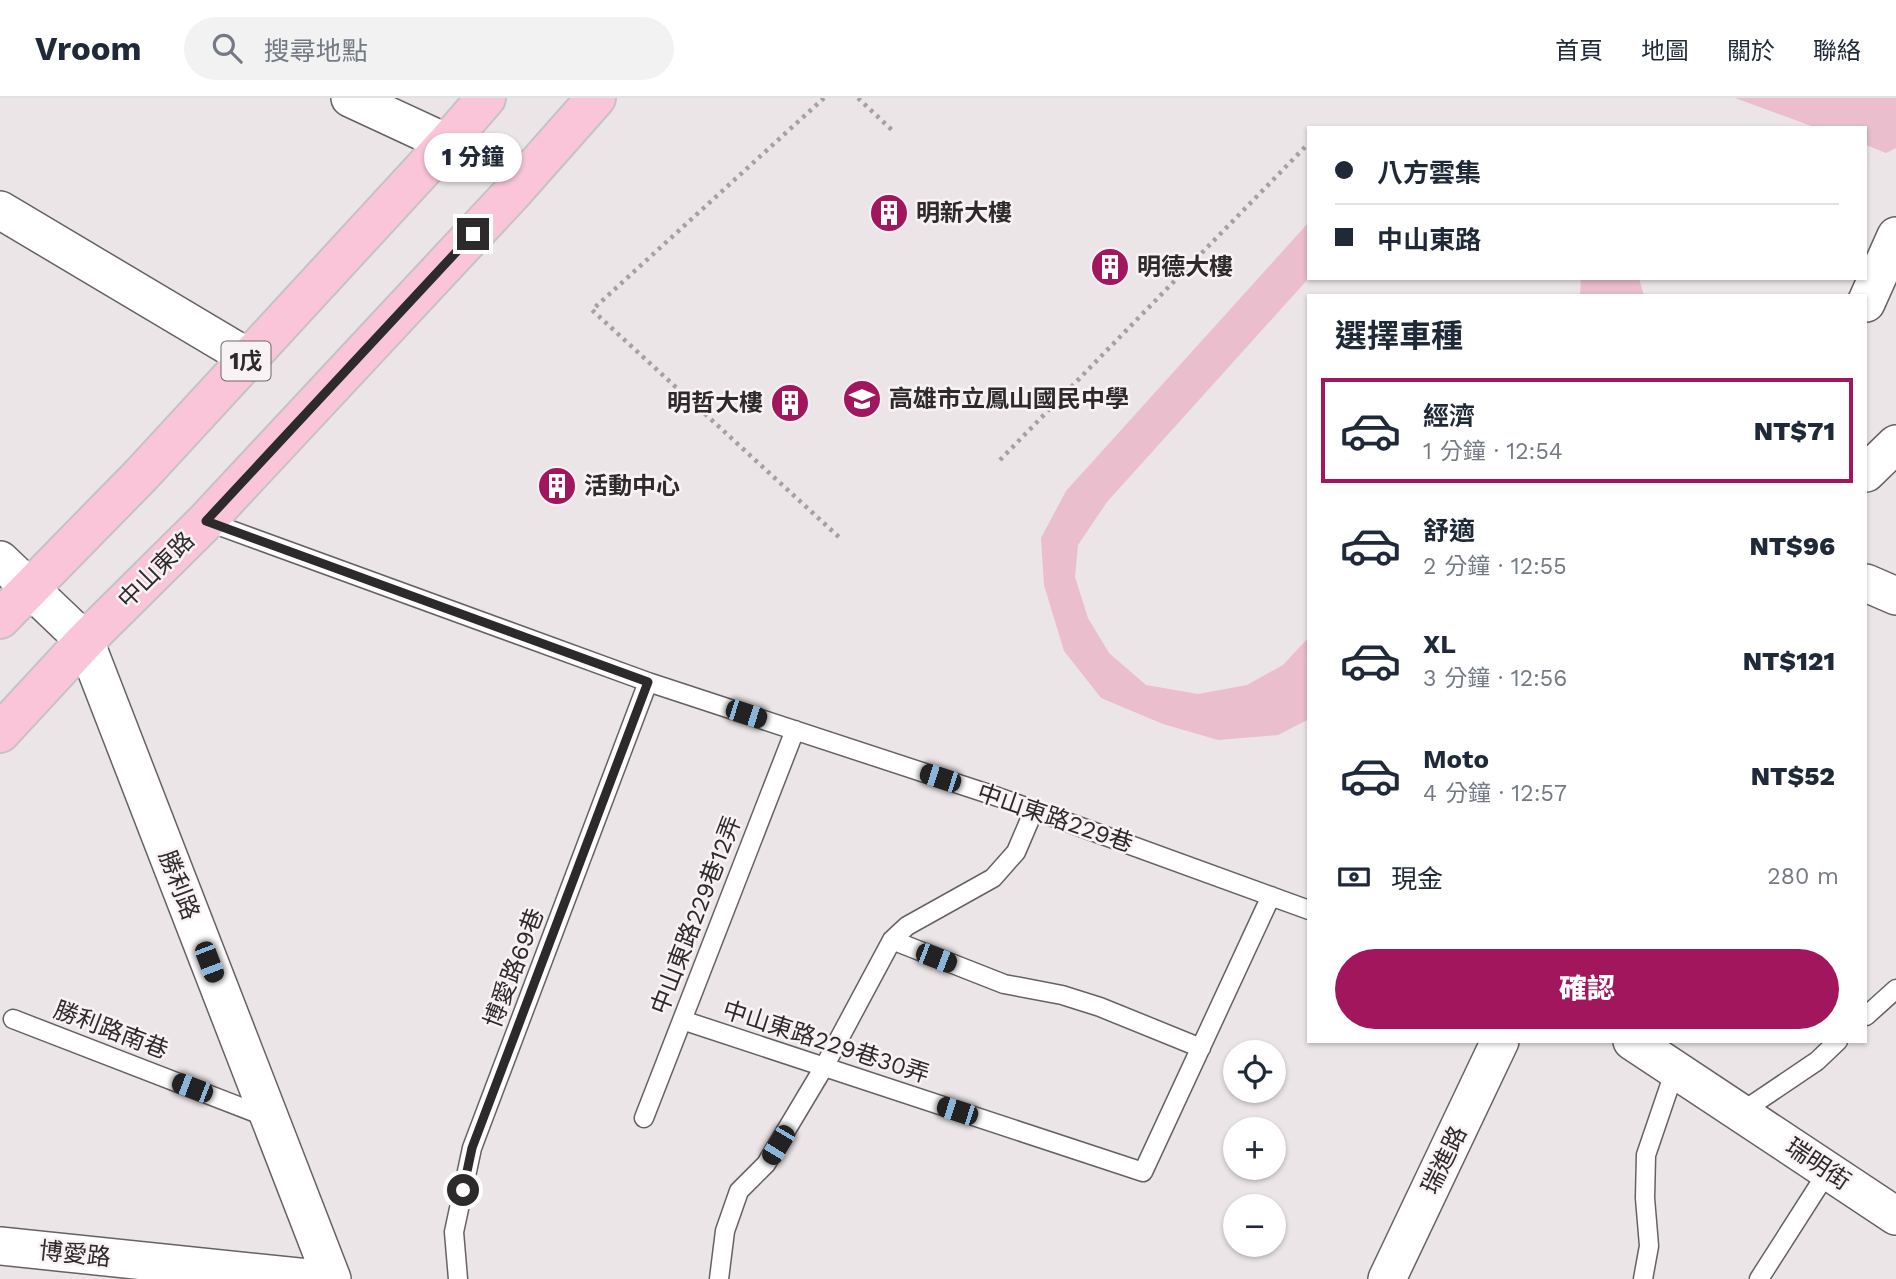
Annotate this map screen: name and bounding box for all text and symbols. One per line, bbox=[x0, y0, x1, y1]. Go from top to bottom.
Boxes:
search box bbox=[184, 17, 674, 80]
text: Vroom bbox=[35, 29, 142, 68]
icon: search bbox=[208, 29, 246, 67]
text: 搜尋地點 bbox=[264, 36, 368, 66]
text: 首頁 bbox=[1555, 37, 1603, 65]
text: 地圖 bbox=[1641, 37, 1689, 65]
text: 關於 bbox=[1727, 37, 1775, 65]
text: 聯絡 bbox=[1813, 37, 1861, 65]
callout: 1 分鐘 bbox=[424, 132, 522, 181]
text: 1 分鐘 bbox=[442, 144, 504, 171]
text: 八方雲集 bbox=[1377, 158, 1481, 188]
building icon: 明新大樓 bbox=[868, 192, 910, 234]
place label: 明新大樓 bbox=[916, 199, 1012, 227]
route end bbox=[457, 218, 489, 250]
text: 中山東路 bbox=[1377, 225, 1481, 255]
building icon: 明德大樓 bbox=[1089, 246, 1131, 288]
place label: 明德大樓 bbox=[1137, 253, 1233, 281]
text: 選擇車種 bbox=[1335, 317, 1463, 355]
road number: 1戊 bbox=[222, 342, 270, 380]
school or university icon: 高雄市立鳳山國民中學 bbox=[841, 378, 883, 420]
building icon: 明哲大樓 bbox=[769, 382, 811, 424]
place label: 高雄市立鳳山國民中學 bbox=[889, 385, 1129, 413]
place label: 明哲大樓 bbox=[667, 389, 763, 417]
icon: car bbox=[1339, 399, 1402, 462]
text: 經濟 bbox=[1423, 401, 1475, 431]
text: NT$71 bbox=[1754, 416, 1835, 446]
text: 1 分鐘 · 12:54 bbox=[1423, 438, 1563, 465]
building icon: 活動中心 bbox=[536, 465, 578, 507]
place label: 活動中心 bbox=[584, 472, 680, 500]
icon: car bbox=[1339, 514, 1402, 577]
text: 舒適 bbox=[1423, 516, 1475, 546]
street label: 中山東路 bbox=[112, 526, 200, 614]
text: NT$96 bbox=[1749, 531, 1835, 561]
text: 2 分鐘 · 12:55 bbox=[1423, 553, 1567, 580]
icon: car bbox=[1339, 629, 1402, 692]
text: XL bbox=[1423, 629, 1456, 659]
text: NT$121 bbox=[1743, 646, 1835, 676]
text: 3 分鐘 · 12:56 bbox=[1423, 665, 1567, 692]
car bbox=[723, 698, 770, 730]
icon: car bbox=[1339, 744, 1402, 807]
text: Moto bbox=[1423, 744, 1489, 774]
text: NT$52 bbox=[1751, 761, 1835, 791]
car bbox=[917, 762, 964, 794]
street label: 中山東路229巷 bbox=[973, 778, 1137, 858]
text: 4 分鐘 · 12:57 bbox=[1423, 780, 1567, 807]
street label: 中山東路229巷12弄 bbox=[645, 812, 747, 1018]
street label: 勝利路 bbox=[153, 846, 205, 924]
icon: cash bbox=[1335, 858, 1373, 896]
text: 280 m bbox=[1767, 863, 1839, 890]
text: 現金 bbox=[1391, 864, 1443, 894]
street label: 博愛路69巷 bbox=[478, 904, 550, 1032]
car bbox=[192, 939, 227, 985]
car bbox=[913, 941, 960, 975]
button: 確認 bbox=[1335, 949, 1839, 1029]
street label: 勝利路南巷 bbox=[50, 995, 172, 1065]
street label: 中山東路229巷30弄 bbox=[719, 995, 933, 1089]
map controls bbox=[1223, 1040, 1286, 1257]
button: locate bbox=[1223, 1040, 1286, 1103]
car bbox=[169, 1071, 216, 1105]
car bbox=[934, 1095, 981, 1127]
button: + bbox=[1223, 1117, 1286, 1180]
car bbox=[759, 1122, 798, 1168]
street label: 瑞進路 bbox=[1416, 1122, 1472, 1198]
street label: 瑞明街 bbox=[1780, 1132, 1856, 1196]
route start bbox=[447, 1174, 479, 1206]
button: − bbox=[1223, 1194, 1286, 1257]
street label: 博愛路 bbox=[38, 1236, 112, 1272]

